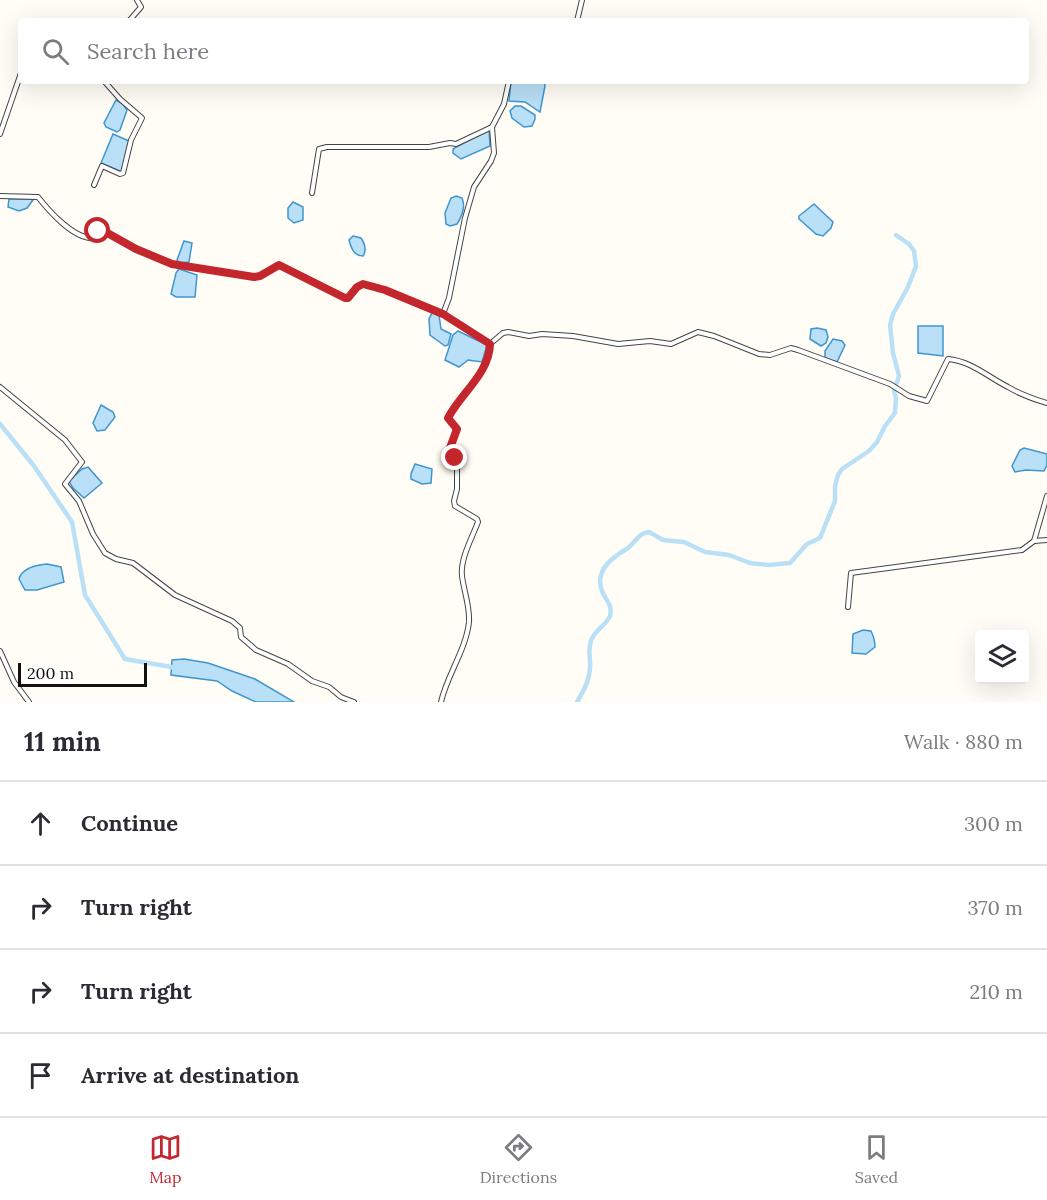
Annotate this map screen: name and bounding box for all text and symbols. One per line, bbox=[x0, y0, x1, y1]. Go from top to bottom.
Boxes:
search box bbox=[18, 18, 1029, 84]
icon: search bbox=[39, 35, 72, 68]
text: Search here bbox=[87, 37, 209, 65]
route start bbox=[84, 217, 110, 243]
route end bbox=[441, 444, 467, 470]
map controls bbox=[975, 630, 1029, 684]
button: layers bbox=[975, 630, 1029, 684]
scale bar bbox=[18, 660, 147, 688]
text: 200 m bbox=[27, 663, 74, 683]
text: 11 min bbox=[24, 725, 101, 758]
text: Walk · 880 m bbox=[904, 729, 1023, 754]
icon: ahead bbox=[24, 807, 57, 840]
text: Continue bbox=[81, 809, 178, 837]
text: 300 m bbox=[964, 811, 1023, 836]
icon: right bbox=[24, 891, 57, 924]
text: Turn right bbox=[81, 893, 192, 921]
text: 370 m bbox=[968, 895, 1023, 920]
icon: right bbox=[24, 975, 57, 1008]
text: Turn right bbox=[81, 977, 192, 1005]
text: 210 m bbox=[969, 979, 1023, 1004]
icon: arrive bbox=[24, 1059, 57, 1092]
text: Arrive at destination bbox=[81, 1061, 299, 1089]
tab: Map bbox=[149, 1131, 182, 1187]
tab: Directions bbox=[480, 1131, 557, 1187]
tab: Saved bbox=[855, 1131, 898, 1187]

